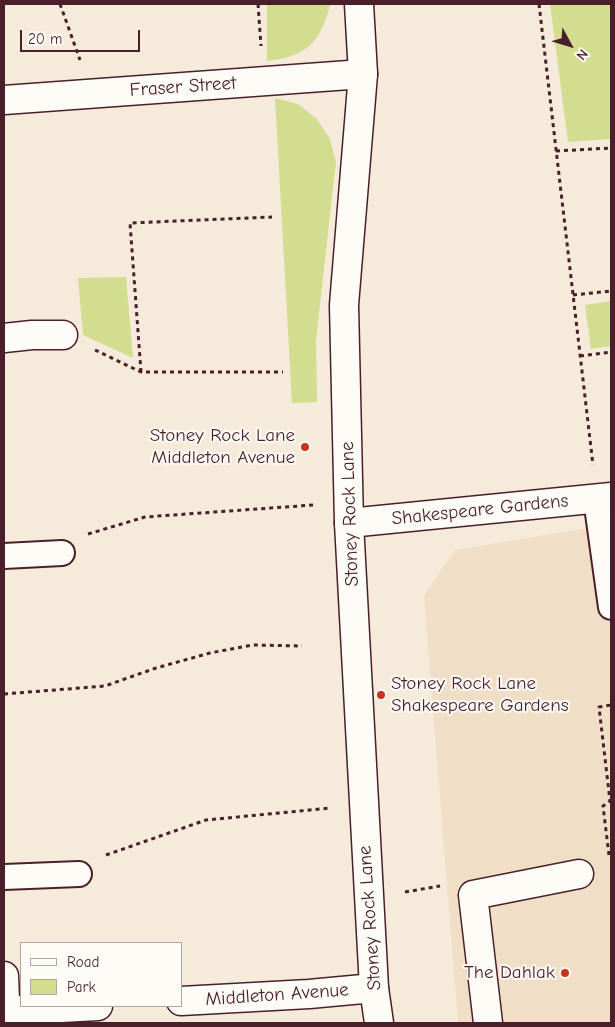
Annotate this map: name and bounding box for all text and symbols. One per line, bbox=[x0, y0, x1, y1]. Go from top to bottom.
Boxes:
scale bar bbox=[22, 20, 142, 52]
north arrow bbox=[545, 20, 595, 70]
text: 20 m bbox=[28, 30, 62, 48]
text: N bbox=[573, 46, 592, 64]
street label: Fraser Street bbox=[129, 72, 237, 102]
place label: Stoney Rock Lane Middleton Avenue bbox=[150, 425, 295, 469]
marker: Stoney Rock Lane Middleton Avenue bbox=[299, 441, 311, 453]
street label: Stoney Rock Lane bbox=[336, 441, 364, 587]
street label: Shakespeare Gardens bbox=[391, 489, 569, 531]
place label: Stoney Rock Lane Shakespeare Gardens bbox=[391, 673, 569, 717]
marker: Stoney Rock Lane Shakespeare Gardens bbox=[375, 689, 387, 701]
street label: Stoney Rock Lane bbox=[354, 845, 386, 991]
legend bbox=[20, 942, 182, 1007]
text: Road bbox=[67, 953, 99, 971]
place label: The Dahlak bbox=[464, 962, 555, 984]
marker: The Dahlak bbox=[559, 967, 571, 979]
text: Park bbox=[67, 978, 96, 996]
street label: Middleton Avenue bbox=[205, 979, 349, 1011]

